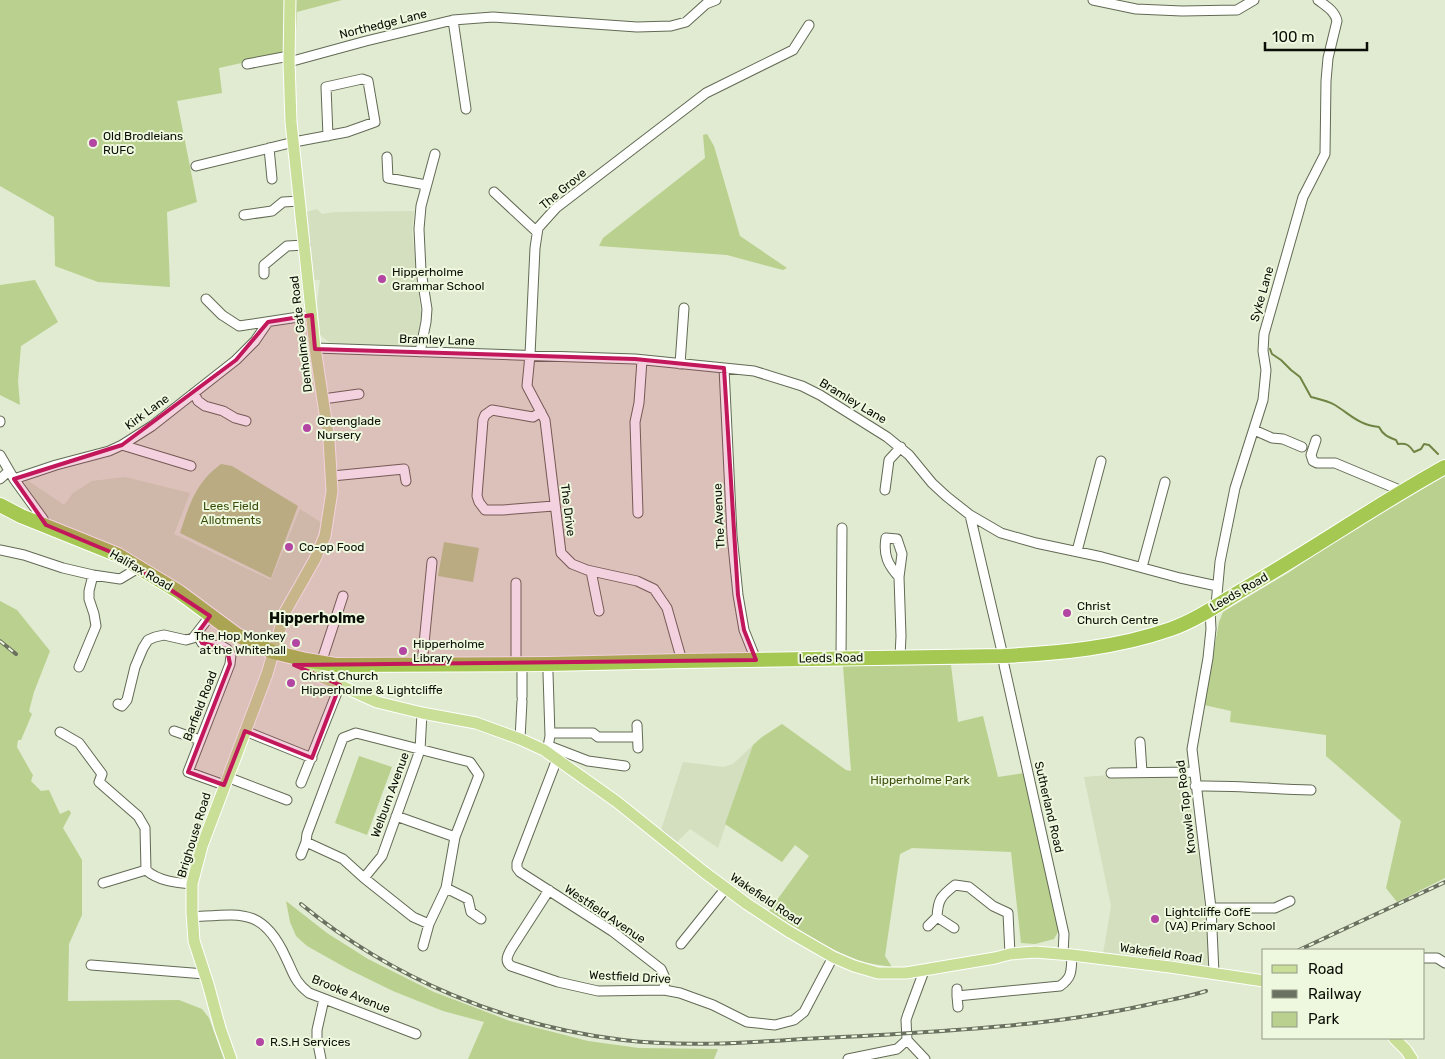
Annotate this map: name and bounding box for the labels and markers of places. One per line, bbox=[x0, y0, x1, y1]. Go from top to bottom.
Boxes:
place label: Old Brodleians RUFC bbox=[103, 129, 183, 157]
marker: Old Brodleians RUFC bbox=[87, 137, 99, 149]
place label: Hipperholme Grammar School bbox=[392, 265, 485, 293]
marker: Hipperholme Grammar School bbox=[376, 273, 388, 285]
place label: Greenglade Nursery bbox=[317, 414, 381, 442]
marker: Greenglade Nursery bbox=[301, 422, 313, 434]
place label: Co-op Food bbox=[299, 540, 364, 554]
marker: Co-op Food bbox=[283, 541, 295, 553]
place label: Christ Church Centre bbox=[1077, 599, 1159, 627]
marker: Christ Church Centre bbox=[1061, 607, 1073, 619]
place label: The Hop Monkey at the Whitehall bbox=[194, 629, 286, 657]
marker: The Hop Monkey at the Whitehall bbox=[290, 637, 302, 649]
place label: Hipperholme Library bbox=[413, 637, 485, 665]
marker: Hipperholme Library bbox=[397, 645, 409, 657]
place label: Christ Church Hipperholme & Lightcliffe bbox=[301, 669, 443, 697]
marker: Christ Church Hipperholme & Lightcliffe bbox=[285, 677, 297, 689]
place label: Lightcliffe CofE (VA) Primary School bbox=[1165, 905, 1276, 933]
marker: Lightcliffe CofE (VA) Primary School bbox=[1149, 913, 1161, 925]
place label: R.S.H Services bbox=[270, 1035, 350, 1049]
marker: R.S.H Services bbox=[254, 1036, 266, 1048]

